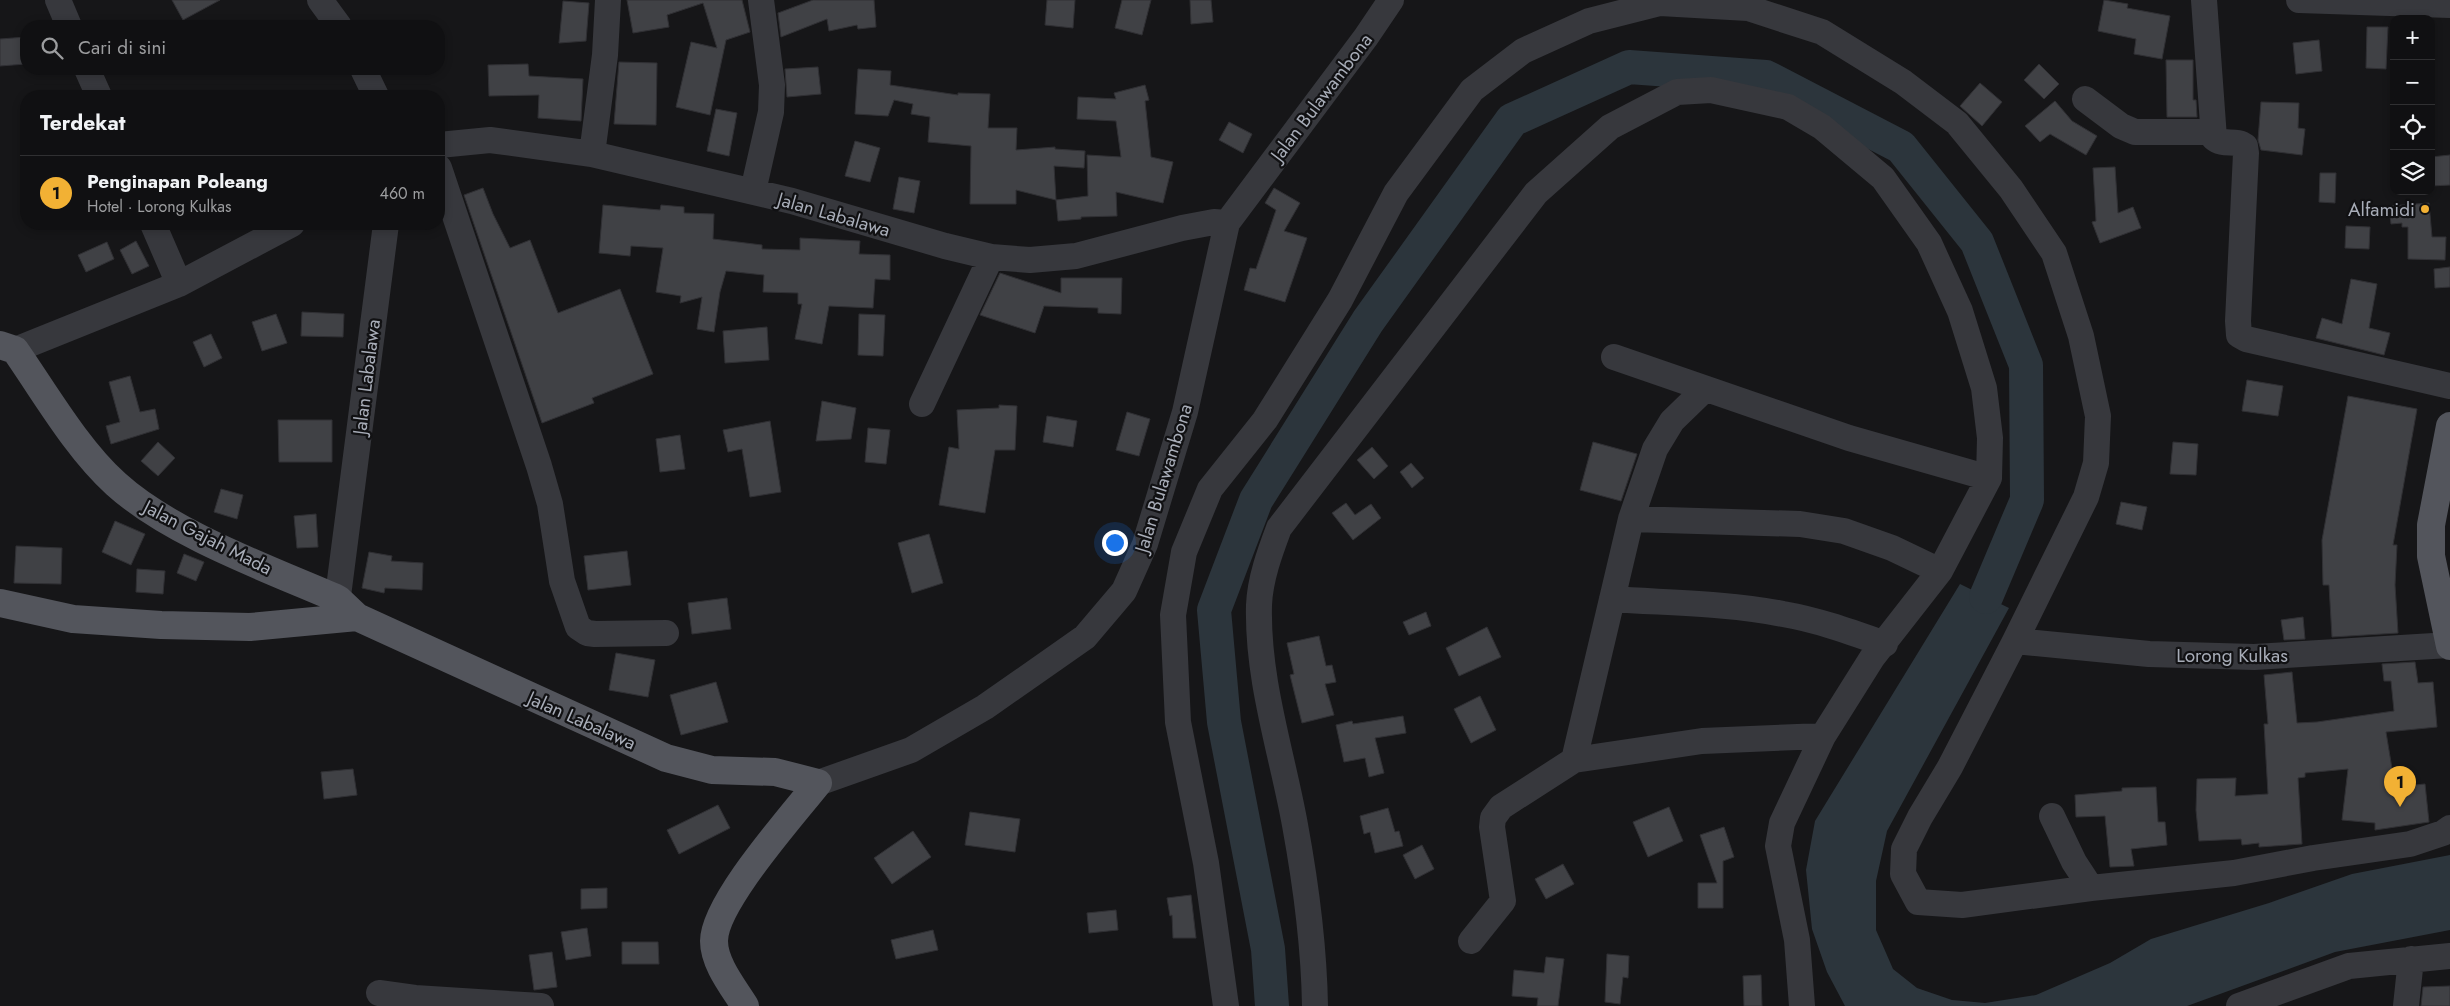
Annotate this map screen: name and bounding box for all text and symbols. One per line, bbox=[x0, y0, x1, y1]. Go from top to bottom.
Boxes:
map controls bbox=[2390, 15, 2435, 195]
button: + bbox=[2390, 15, 2435, 60]
search box bbox=[20, 20, 445, 75]
street label: Jalan Bulawambona bbox=[1262, 28, 1379, 169]
icon: search bbox=[38, 34, 66, 62]
text: Cari di sini bbox=[78, 34, 166, 61]
button: − bbox=[2390, 60, 2435, 105]
button: locate bbox=[2390, 105, 2435, 150]
text: Terdekat bbox=[40, 108, 125, 138]
button: layers bbox=[2390, 150, 2435, 195]
text: Penginapan Poleang bbox=[87, 168, 268, 195]
text: 1 bbox=[52, 182, 60, 205]
text: 460 m bbox=[380, 182, 425, 205]
street label: Jalan Labalawa bbox=[771, 185, 893, 243]
text: Hotel · Lorong Kulkas bbox=[87, 195, 231, 218]
place label: Alfamidi bbox=[2348, 196, 2415, 223]
marker: Alfamidi bbox=[2419, 203, 2431, 215]
street label: Jalan Labalawa bbox=[346, 318, 387, 439]
street label: Jalan Bulawambona bbox=[1127, 401, 1199, 559]
street label: Jalan Gajah Mada bbox=[136, 492, 277, 581]
your location bbox=[1102, 530, 1128, 556]
street label: Lorong Kulkas bbox=[2176, 642, 2288, 669]
street label: Jalan Labalawa bbox=[521, 683, 640, 756]
pin: 1 bbox=[2384, 766, 2416, 807]

